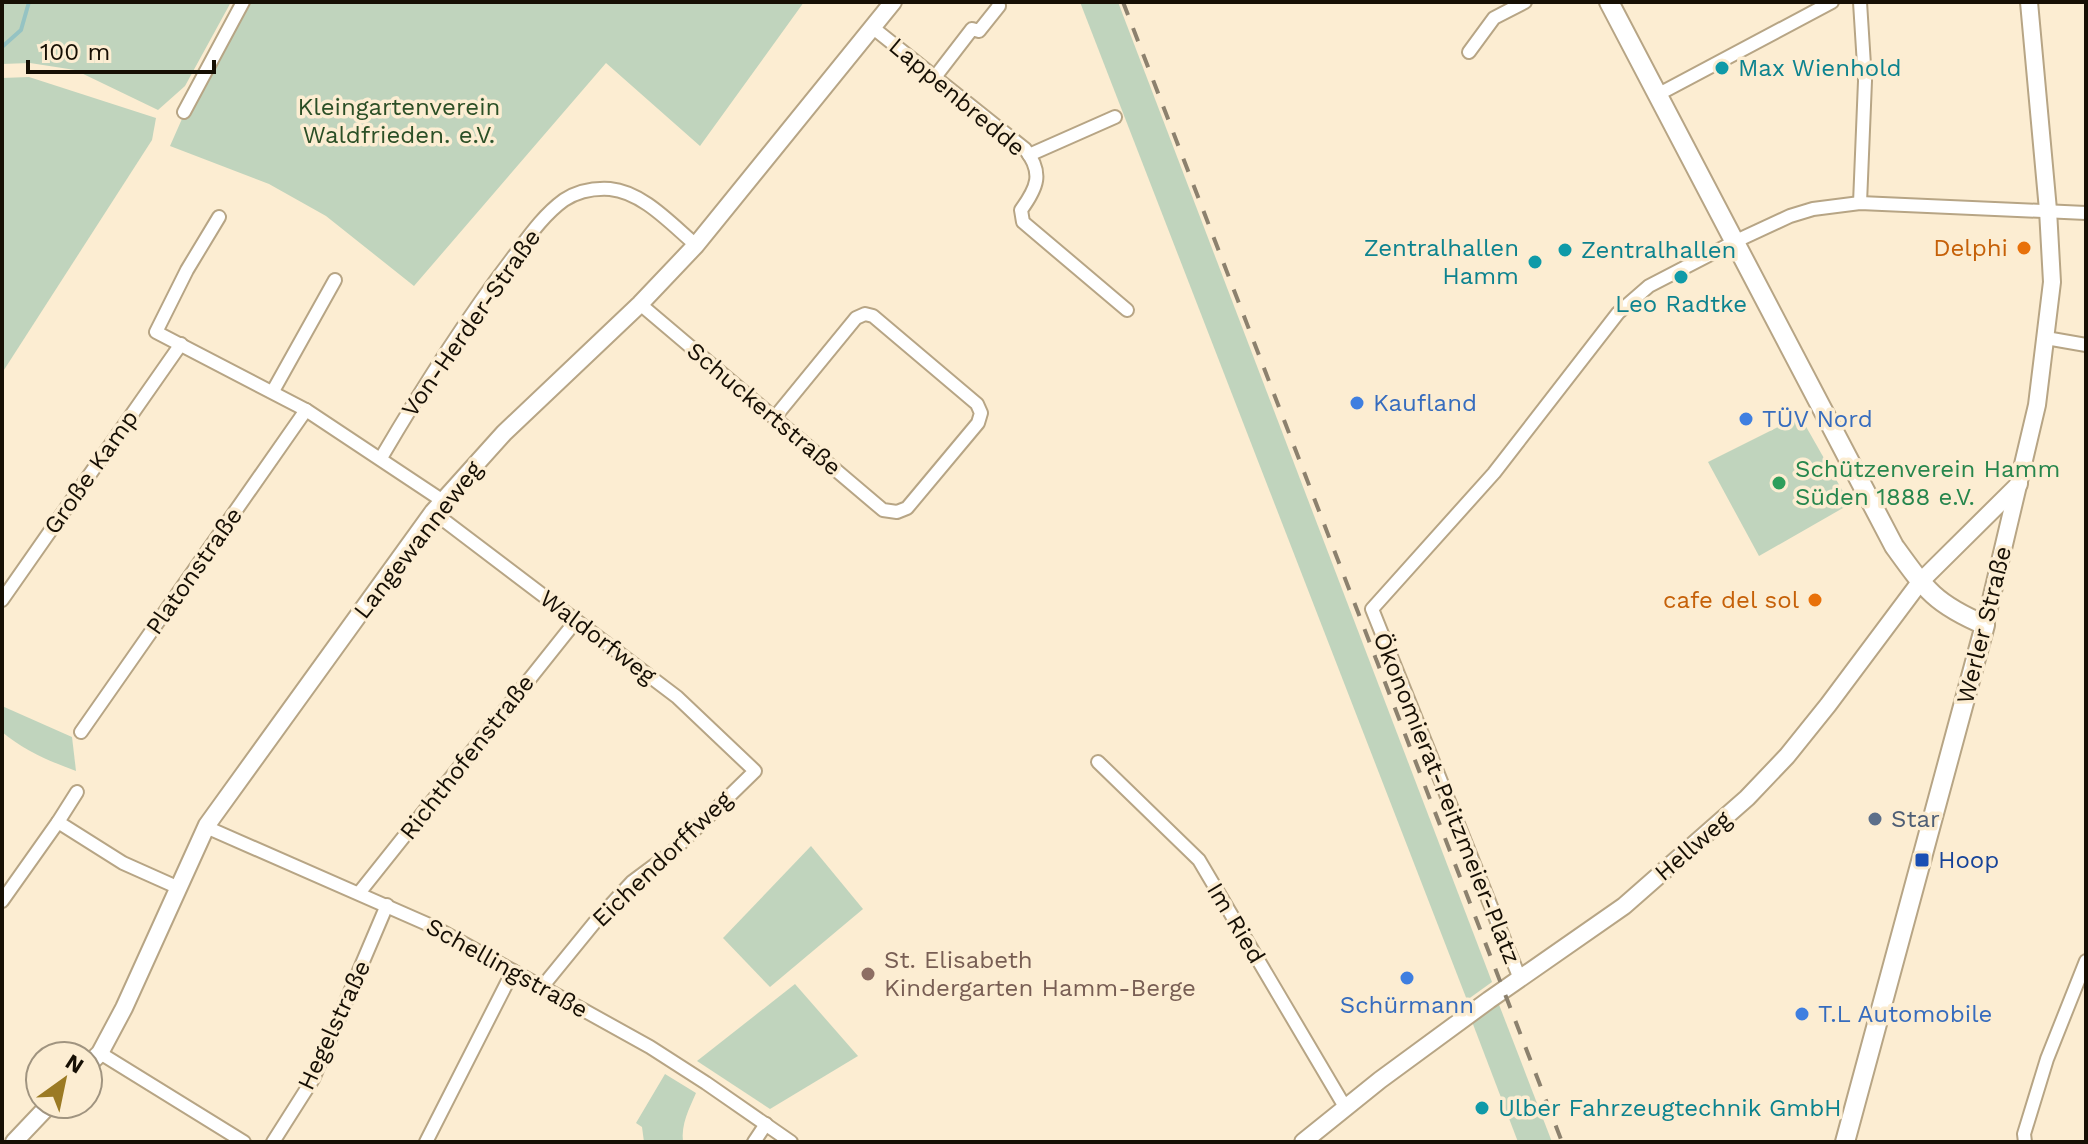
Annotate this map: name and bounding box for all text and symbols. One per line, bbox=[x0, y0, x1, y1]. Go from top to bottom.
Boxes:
scale bar bbox=[28, 24, 214, 74]
street label: Lappenbredde bbox=[883, 32, 1031, 162]
text: 100 m bbox=[40, 38, 110, 66]
place label: Max Wienhold bbox=[1738, 54, 1902, 82]
marker: Max Wienhold bbox=[1713, 59, 1731, 77]
park label: Kleingartenverein Waldfrieden. e.V. bbox=[298, 93, 500, 149]
street label: Von-Herder-Straße bbox=[396, 224, 546, 422]
place label: Zentralhallen Hamm bbox=[1364, 234, 1519, 290]
place label: Delphi bbox=[1933, 234, 2008, 262]
place label: Zentralhallen bbox=[1581, 236, 1736, 264]
marker: Delphi bbox=[2015, 239, 2033, 257]
marker: Zentralhallen bbox=[1556, 241, 1574, 259]
marker: Zentralhallen Hamm bbox=[1526, 253, 1544, 271]
marker: Leo Radtke bbox=[1672, 268, 1690, 286]
place label: Leo Radtke bbox=[1615, 290, 1747, 318]
street label: Schuckertstraße bbox=[681, 336, 847, 482]
place label: Kaufland bbox=[1373, 389, 1477, 417]
marker: Kaufland bbox=[1348, 394, 1366, 412]
street label: Große Kamp bbox=[38, 405, 144, 539]
place label: TÜV Nord bbox=[1762, 405, 1873, 433]
marker: TÜV Nord bbox=[1737, 410, 1755, 428]
place label: Schützenverein Hamm Süden 1888 e.V. bbox=[1795, 455, 2060, 511]
street label: Langewanneweg bbox=[348, 456, 488, 624]
marker: Schützenverein Hamm Süden 1888 e.V. bbox=[1770, 474, 1788, 492]
street label: Platonstraße bbox=[140, 502, 248, 640]
street label: Werler Straße bbox=[1951, 543, 2017, 707]
street label: Waldorfweg bbox=[534, 584, 662, 690]
place label: cafe del sol bbox=[1663, 586, 1800, 614]
marker: cafe del sol bbox=[1806, 591, 1824, 609]
street label: Ökonomierat-Peitzmeier-Platz bbox=[1368, 628, 1526, 968]
street label: Richthofenstraße bbox=[394, 669, 540, 845]
street label: Eichendorffweg bbox=[586, 785, 738, 933]
street label: Hellweg bbox=[1649, 805, 1737, 887]
place label: Star bbox=[1891, 805, 1940, 833]
marker: Star bbox=[1866, 810, 1884, 828]
place label: Hoop bbox=[1938, 846, 1999, 874]
marker: Hoop bbox=[1913, 851, 1931, 869]
street label: Im Ried bbox=[1201, 878, 1271, 968]
street label: Schellingstraße bbox=[421, 912, 593, 1024]
place label: St. Elisabeth Kindergarten Hamm-Berge bbox=[884, 946, 1196, 1002]
street label: Hegelstraße bbox=[292, 956, 376, 1094]
marker: St. Elisabeth Kindergarten Hamm-Berge bbox=[859, 965, 877, 983]
marker: Schürmann bbox=[1398, 969, 1416, 987]
place label: Schürmann bbox=[1340, 991, 1474, 1019]
place label: T.L Automobile bbox=[1818, 1000, 1992, 1028]
marker: T.L Automobile bbox=[1793, 1005, 1811, 1023]
north arrow bbox=[24, 1040, 104, 1120]
text: N bbox=[61, 1049, 88, 1079]
place label: Ulber Fahrzeugtechnik GmbH bbox=[1498, 1094, 1842, 1122]
marker: Ulber Fahrzeugtechnik GmbH bbox=[1473, 1099, 1491, 1117]

